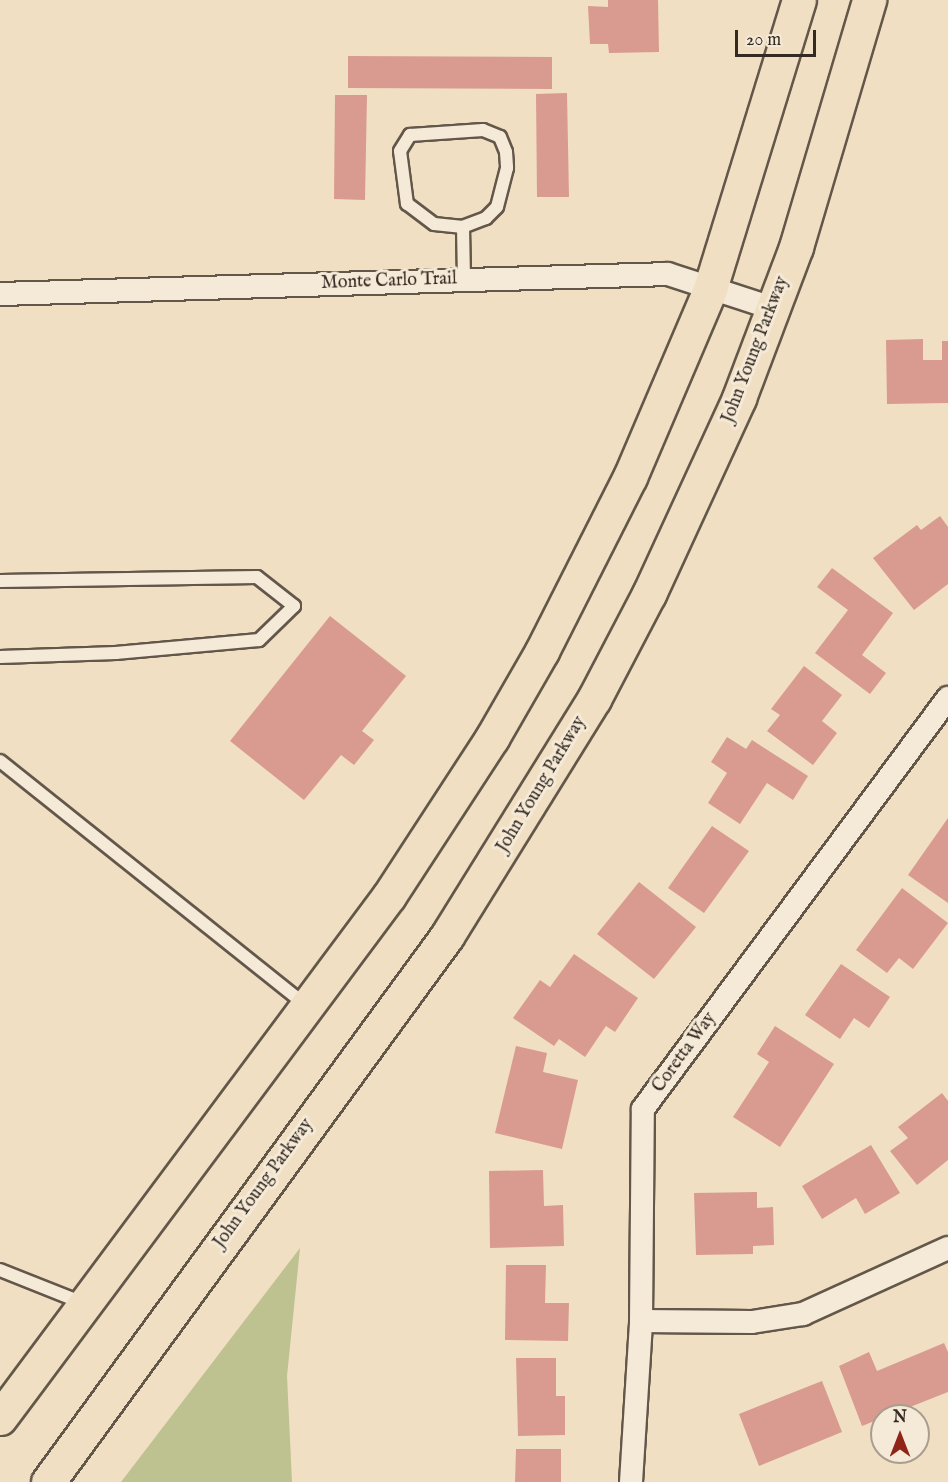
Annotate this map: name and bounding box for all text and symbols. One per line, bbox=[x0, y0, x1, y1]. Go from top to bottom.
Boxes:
scale bar bbox=[738, 18, 819, 56]
text: 20 m bbox=[746, 29, 781, 52]
street label: Monte Carlo Trail bbox=[321, 269, 457, 295]
street label: John Young Parkway bbox=[718, 274, 794, 426]
street label: John Young Parkway bbox=[493, 713, 591, 857]
street label: Coretta Way bbox=[649, 1009, 721, 1097]
street label: John Young Parkway bbox=[210, 1115, 318, 1253]
north arrow bbox=[870, 1404, 930, 1464]
text: N bbox=[893, 1408, 907, 1428]

